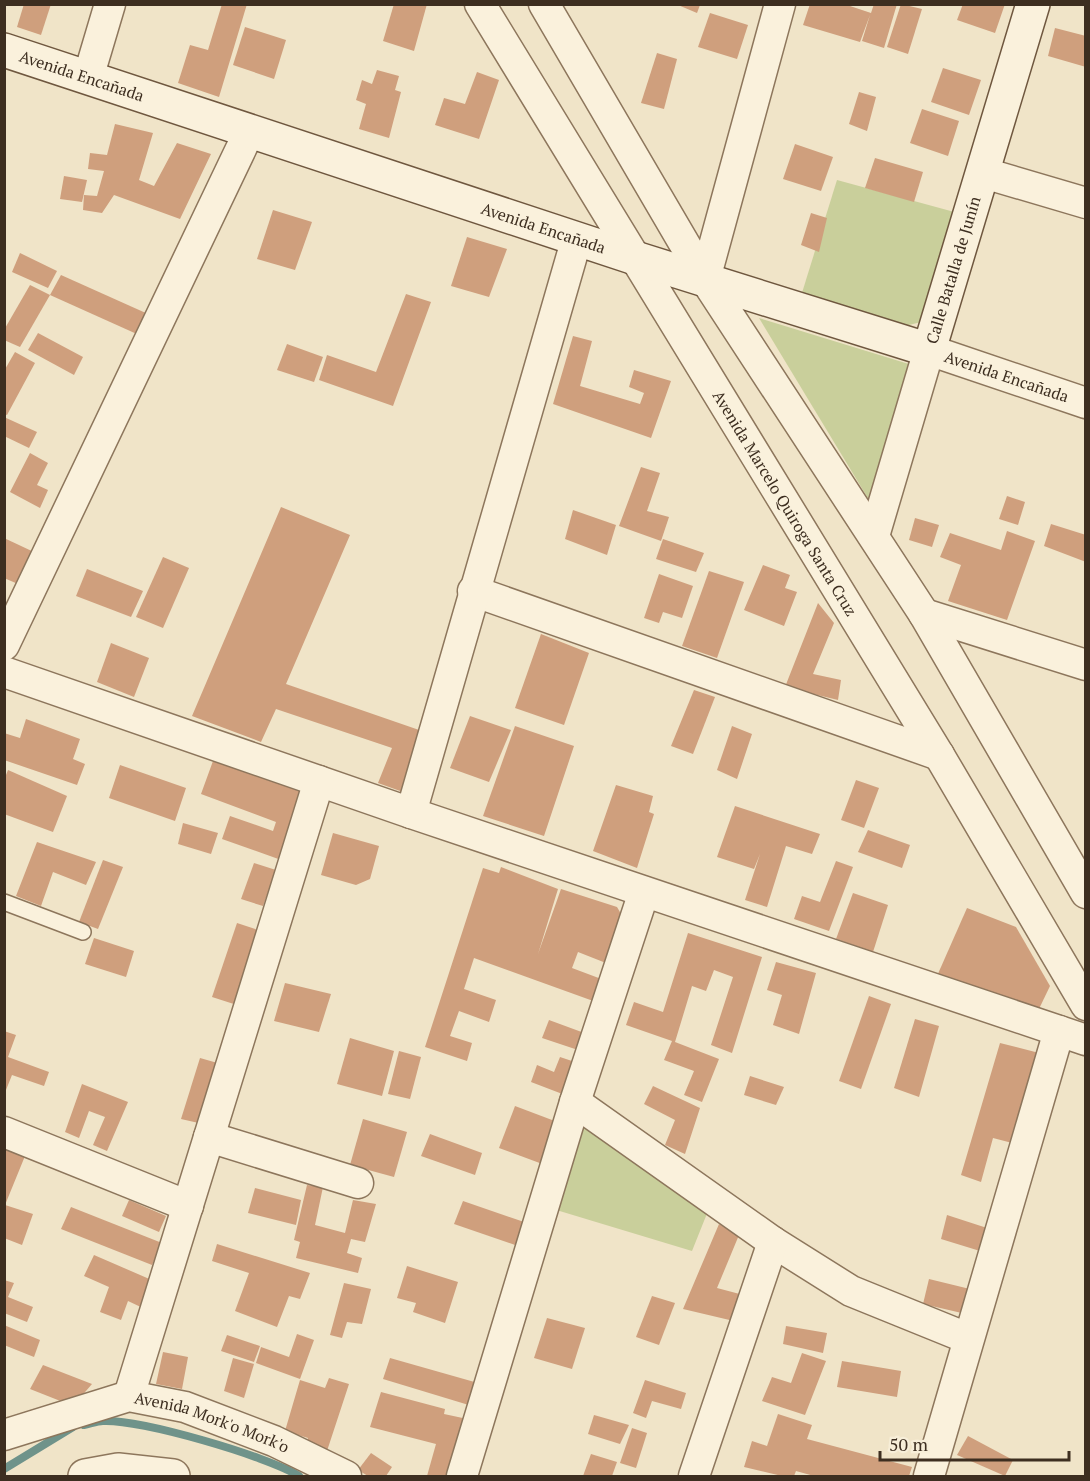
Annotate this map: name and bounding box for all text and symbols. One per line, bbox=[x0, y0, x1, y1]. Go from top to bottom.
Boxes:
street label: Avenida Encañada bbox=[17, 45, 147, 106]
street label: Calle Batalla de Junín bbox=[920, 193, 986, 346]
street label: Avenida Encañada bbox=[478, 197, 609, 259]
street label: Avenida Encañada bbox=[942, 345, 1072, 407]
street label: Avenida Marcelo Quiroga Santa Cruz bbox=[708, 386, 862, 620]
street label: Avenida Mork'o Mork'o bbox=[133, 1386, 293, 1458]
scale bar bbox=[880, 1424, 1069, 1462]
text: 50 m bbox=[889, 1432, 929, 1456]

